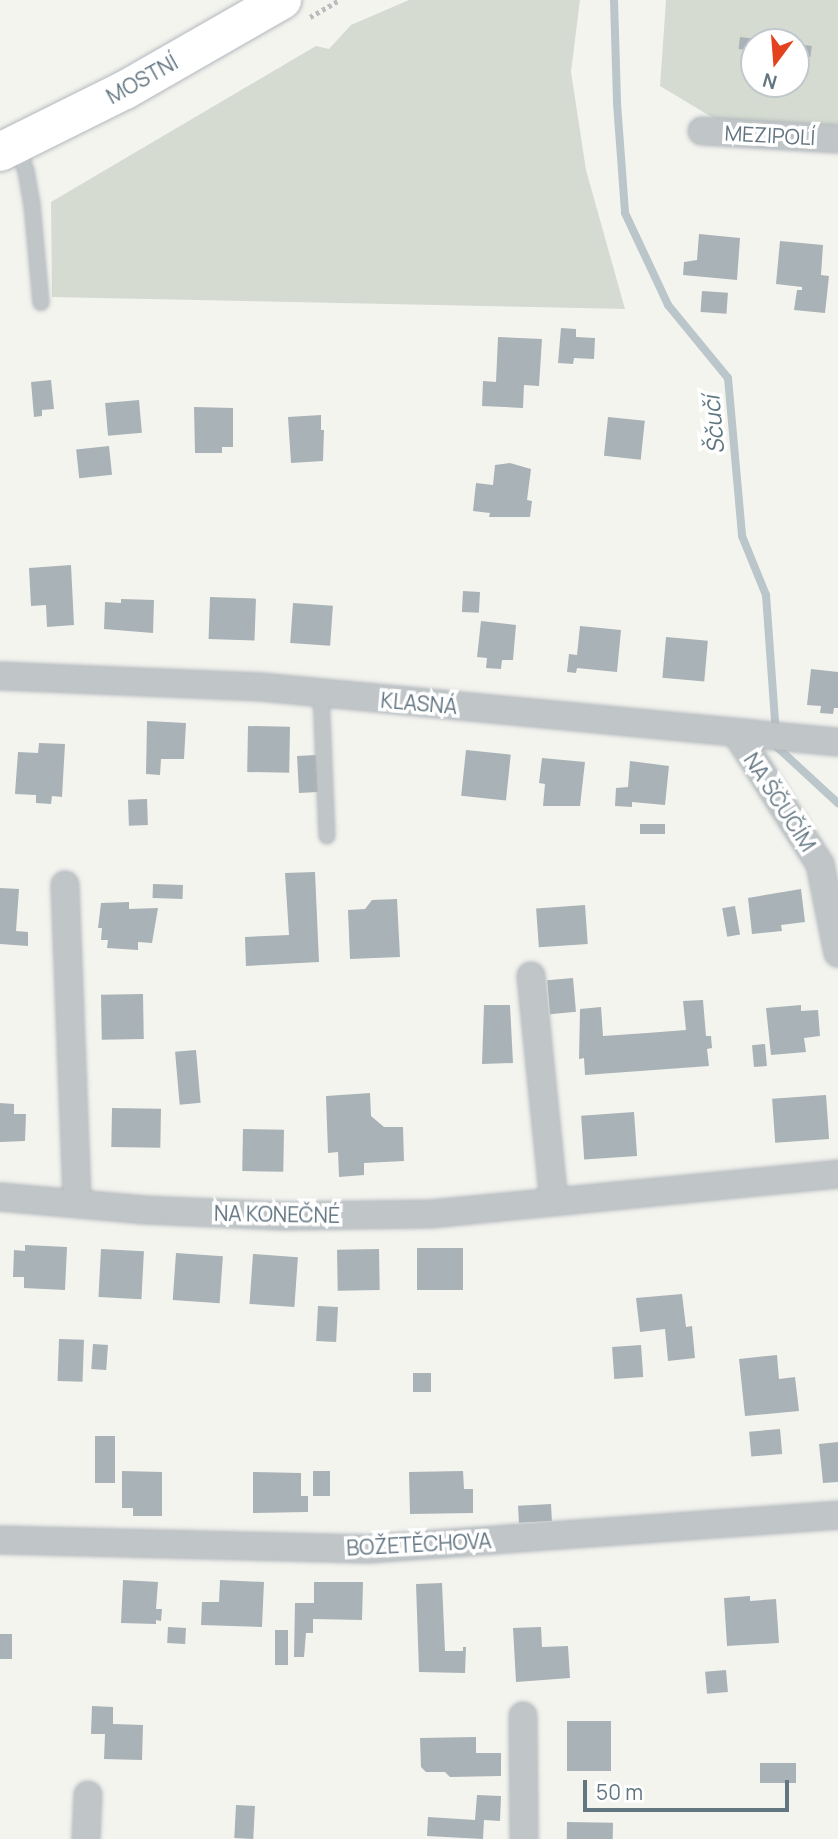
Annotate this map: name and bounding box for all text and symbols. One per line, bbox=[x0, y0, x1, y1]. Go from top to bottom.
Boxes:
north arrow bbox=[740, 28, 810, 98]
street label: MOSTNÍ bbox=[102, 49, 182, 109]
text: N bbox=[760, 67, 780, 96]
street label: MEZIPOLÍ bbox=[724, 120, 816, 150]
water label: Ščučí bbox=[697, 395, 729, 455]
street label: KLASNÁ bbox=[380, 687, 458, 719]
street label: NA ŠČUČÍM bbox=[739, 748, 821, 856]
street label: NA KONEČNÉ bbox=[214, 1200, 340, 1228]
street label: BOŽETĚCHOVA bbox=[346, 1528, 492, 1560]
scale bar bbox=[586, 1766, 792, 1810]
text: 50 m bbox=[596, 1778, 643, 1806]

